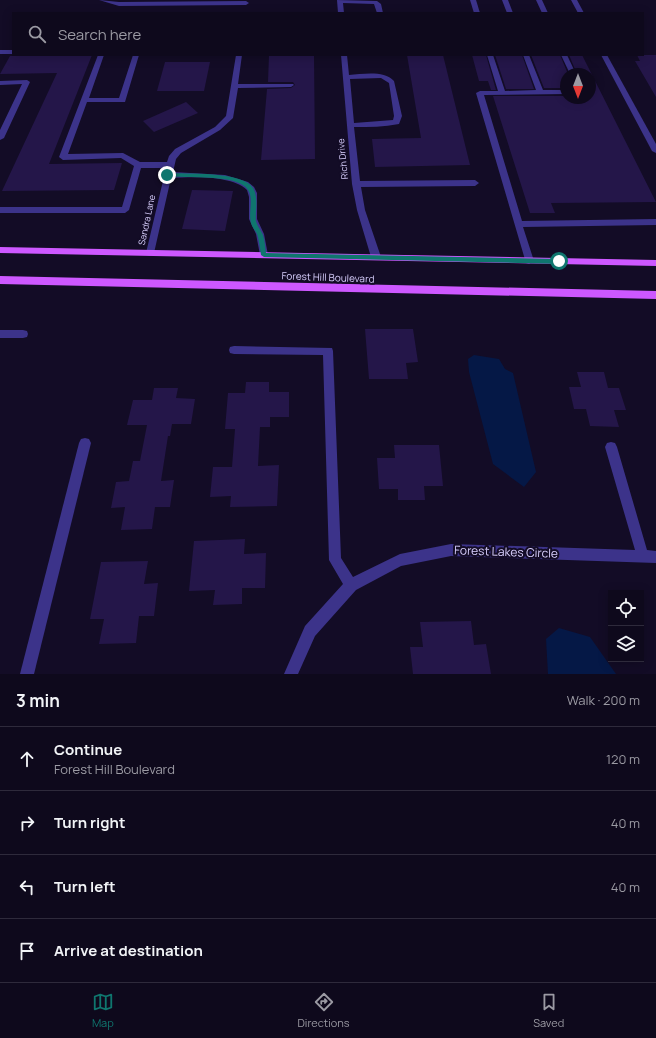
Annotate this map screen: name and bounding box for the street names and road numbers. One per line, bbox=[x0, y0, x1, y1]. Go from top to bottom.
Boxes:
street label: Rich Drive bbox=[334, 138, 351, 180]
street label: Sandra Lane bbox=[135, 193, 158, 246]
street label: Forest Hill Boulevard bbox=[281, 268, 375, 286]
street label: Forest Lakes Circle bbox=[454, 541, 558, 562]

